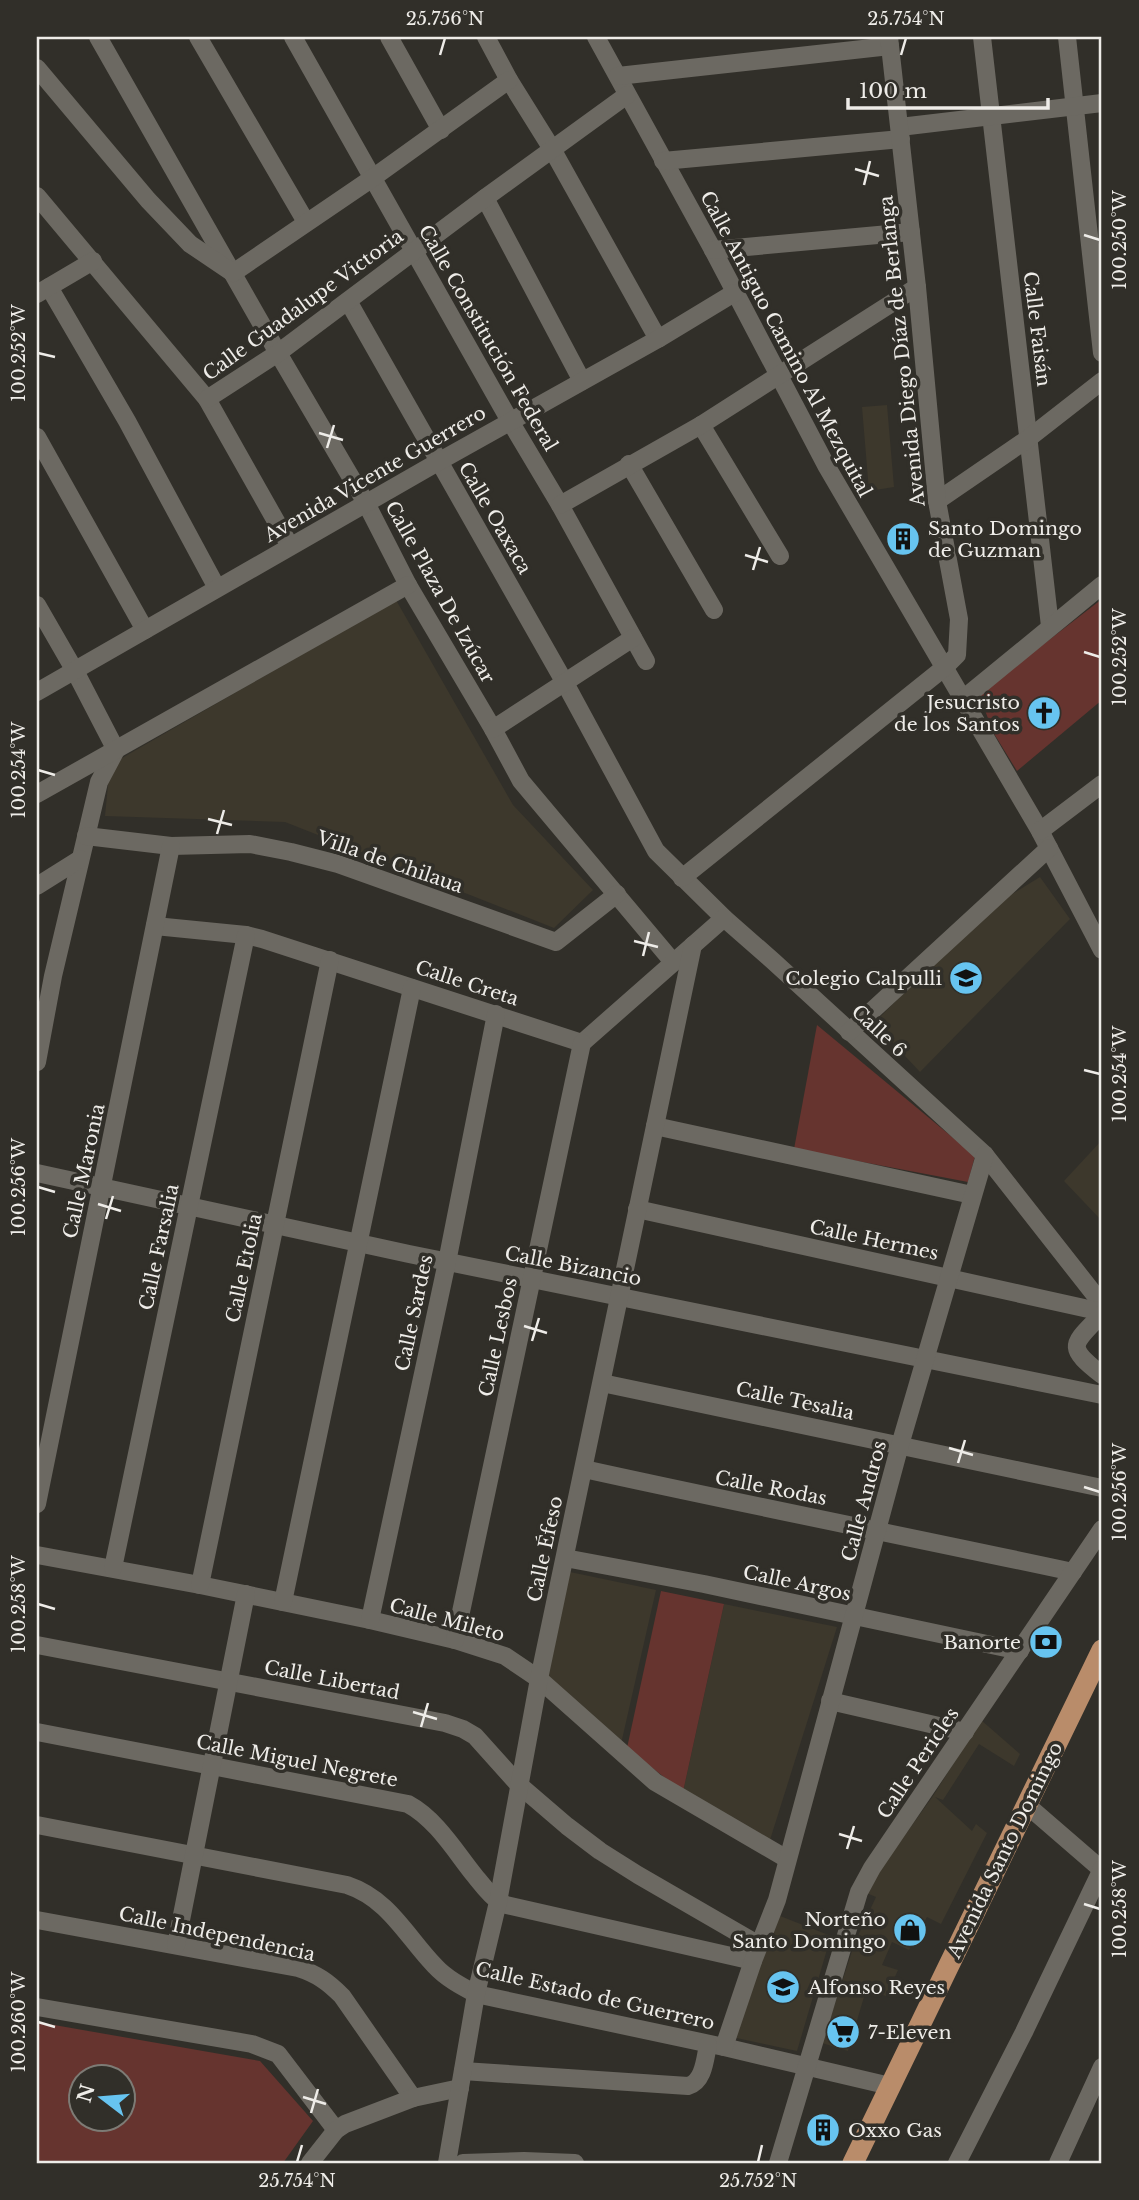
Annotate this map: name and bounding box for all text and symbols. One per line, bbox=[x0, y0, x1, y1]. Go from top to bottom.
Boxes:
text: 25.756°N bbox=[406, 8, 484, 30]
text: 25.754°N bbox=[867, 8, 945, 30]
scale bar bbox=[848, 66, 1048, 110]
text: 100 m bbox=[859, 78, 927, 104]
street label: Calle Antiguo Camino Al Mezquital bbox=[695, 187, 877, 501]
text: 100.250°W bbox=[1109, 189, 1131, 290]
street label: Avenida Diego Díaz de Berlanga bbox=[874, 194, 930, 509]
street label: Calle Constitución Federal bbox=[414, 221, 562, 455]
street label: Calle Guadalupe Victoria bbox=[198, 224, 408, 385]
street label: Calle Faisán bbox=[1019, 270, 1055, 388]
text: 100.252°W bbox=[8, 303, 30, 402]
street label: Avenida Vicente Guerrero bbox=[259, 401, 490, 547]
street label: Calle Oaxaca bbox=[454, 458, 537, 579]
street label: Calle Plaza De Izúcar bbox=[380, 497, 500, 687]
place label: Santo Domingo de Guzman bbox=[928, 517, 1082, 562]
building icon: Santo Domingo de Guzman bbox=[884, 520, 922, 558]
text: 100.252°W bbox=[1109, 607, 1131, 706]
place label: Jesucristo de los Santos bbox=[894, 691, 1020, 736]
church icon: Jesucristo de los Santos bbox=[1025, 694, 1063, 732]
text: 100.254°W bbox=[8, 721, 30, 819]
street label: Villa de Chilaua bbox=[313, 826, 467, 898]
street label: Calle Creta bbox=[412, 956, 522, 1011]
school or university icon: Colegio Calpulli bbox=[947, 959, 985, 997]
place label: Colegio Calpulli bbox=[785, 967, 943, 990]
street label: Calle 6 bbox=[847, 1000, 911, 1062]
text: 100.254°W bbox=[1109, 1025, 1131, 1123]
street label: Calle Maronia bbox=[59, 1101, 110, 1240]
text: 100.256°W bbox=[8, 1137, 30, 1236]
street label: Calle Farsalia bbox=[134, 1181, 184, 1312]
street label: Calle Etolia bbox=[221, 1211, 267, 1325]
street label: Calle Hermes bbox=[807, 1215, 941, 1265]
street label: Calle Bizancio bbox=[503, 1241, 643, 1291]
street label: Calle Sardes bbox=[390, 1253, 438, 1373]
street label: Calle Lesbos bbox=[474, 1275, 522, 1399]
street label: Calle Tesalia bbox=[734, 1377, 857, 1425]
street label: Calle Andros bbox=[837, 1438, 891, 1564]
text: 100.256°W bbox=[1109, 1442, 1131, 1541]
street label: Calle Rodas bbox=[713, 1466, 829, 1510]
street label: Calle Éfeso bbox=[523, 1494, 567, 1604]
text: 100.258°W bbox=[8, 1554, 30, 1653]
street label: Calle Argos bbox=[741, 1560, 853, 1606]
street label: Calle Mileto bbox=[387, 1594, 507, 1646]
bank icon: Banorte bbox=[1027, 1623, 1065, 1661]
place label: Banorte bbox=[943, 1631, 1021, 1654]
street label: Calle Libertad bbox=[262, 1656, 402, 1704]
street label: Calle Pericles bbox=[872, 1703, 964, 1823]
street label: Calle Miguel Negrete bbox=[194, 1730, 400, 1792]
street label: Avenida Santo Domingo bbox=[942, 1738, 1067, 1963]
text: 100.258°W bbox=[1109, 1859, 1131, 1958]
street label: Calle Independencia bbox=[117, 1902, 318, 1966]
place label: Norteño Santo Domingo bbox=[732, 1908, 886, 1953]
shop icon: Norteño Santo Domingo bbox=[891, 1911, 929, 1949]
street label: Calle Estado de Guerrero bbox=[473, 1957, 717, 2035]
school or university icon: Alfonso Reyes bbox=[764, 1968, 802, 2006]
text: 100.260°W bbox=[8, 1971, 30, 2073]
place label: Alfonso Reyes bbox=[807, 1976, 945, 1999]
supermarket icon: 7-Eleven bbox=[824, 2013, 862, 2051]
place label: 7-Eleven bbox=[868, 2021, 952, 2044]
north arrow bbox=[66, 2064, 136, 2134]
text: N bbox=[73, 2082, 100, 2105]
building icon: Oxxo Gas bbox=[804, 2111, 842, 2149]
place label: Oxxo Gas bbox=[848, 2119, 942, 2142]
text: 25.754°N bbox=[258, 2170, 336, 2192]
text: 25.752°N bbox=[719, 2170, 797, 2192]

